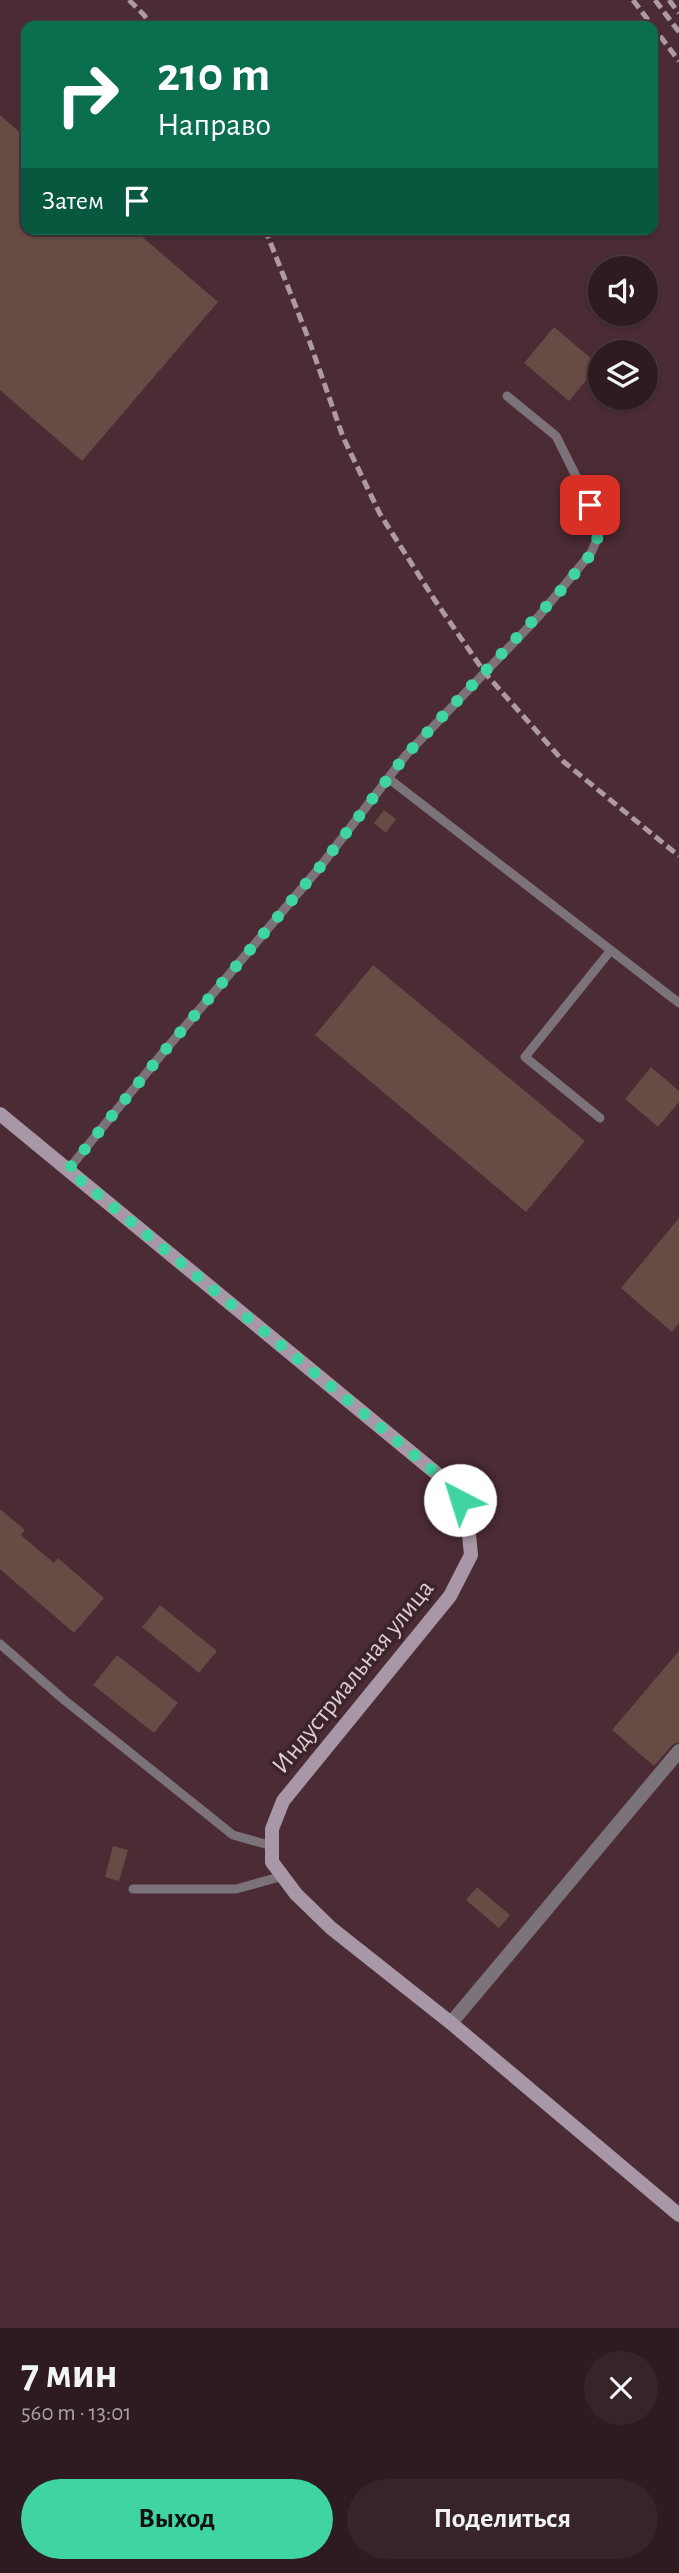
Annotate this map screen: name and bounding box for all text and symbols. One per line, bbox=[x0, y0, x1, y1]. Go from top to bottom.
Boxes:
icon: right bbox=[42, 49, 133, 140]
text: 210 m bbox=[157, 51, 270, 100]
text: Направо bbox=[157, 109, 271, 141]
icon: arrive bbox=[118, 182, 156, 220]
text: Затем bbox=[42, 188, 104, 214]
map controls bbox=[588, 256, 658, 410]
button: sound bbox=[588, 256, 658, 326]
button: layers bbox=[588, 340, 658, 410]
pin bbox=[560, 475, 620, 535]
icon: arrive bbox=[571, 486, 609, 524]
position arrow bbox=[423, 1463, 497, 1537]
street label: Индустриальная улица bbox=[267, 1575, 439, 1778]
button: close bbox=[584, 2351, 658, 2425]
text: 7 мин bbox=[21, 2353, 118, 2395]
text: 560 m · 13:01 bbox=[21, 2402, 131, 2425]
button: Выход bbox=[21, 2479, 333, 2559]
button: Поделиться bbox=[347, 2479, 658, 2559]

